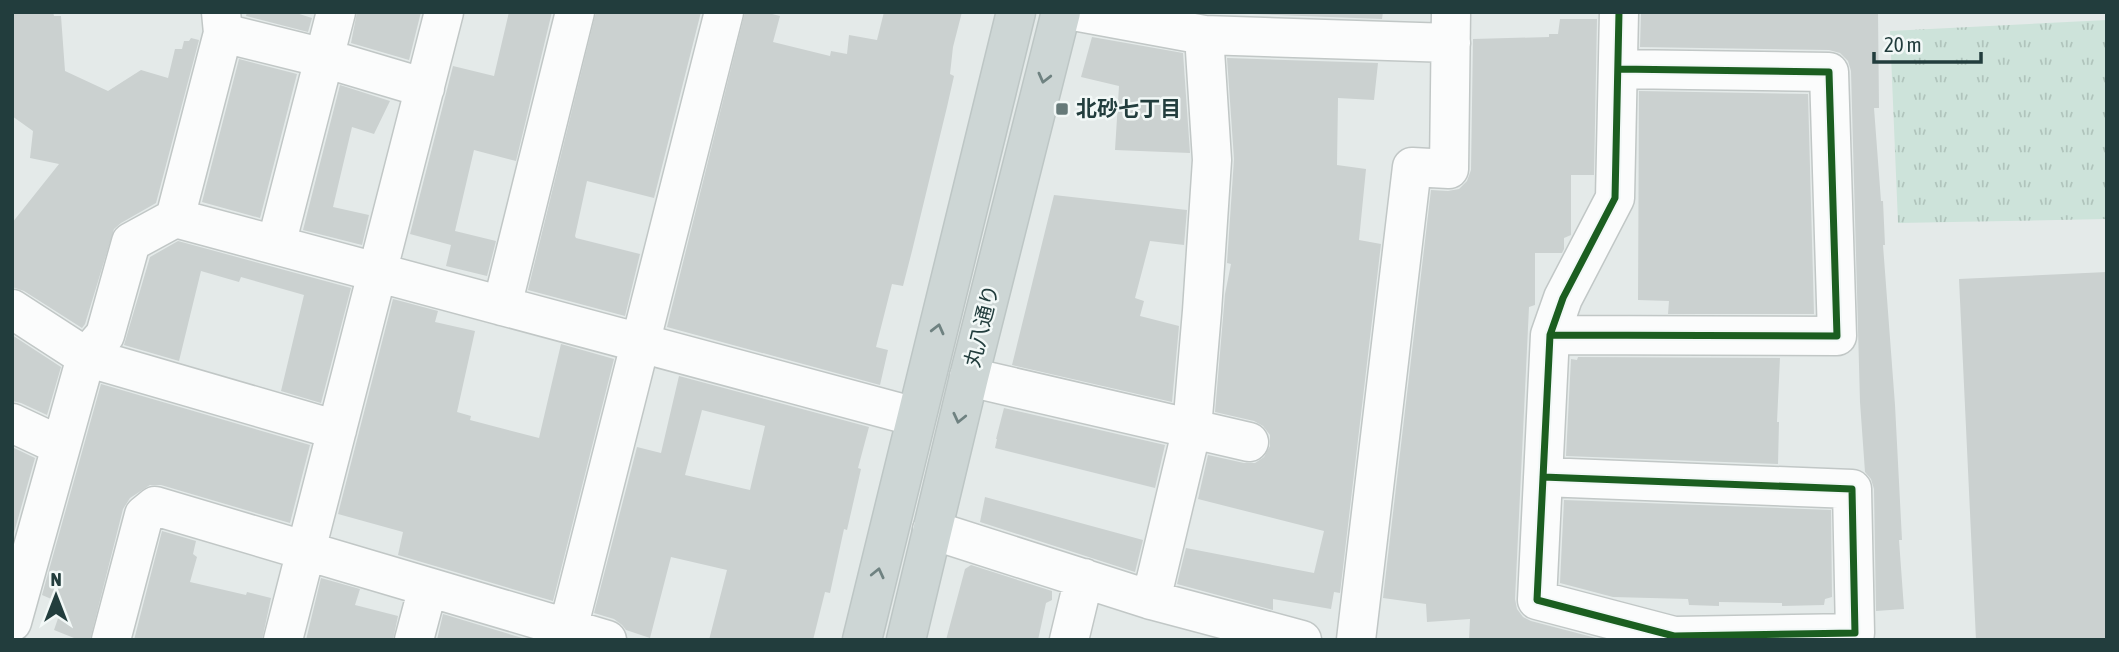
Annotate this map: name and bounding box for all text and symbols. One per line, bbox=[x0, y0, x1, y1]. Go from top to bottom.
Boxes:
scale bar bbox=[1874, 21, 1981, 65]
text: 20 m bbox=[1884, 32, 1922, 56]
one-way arrow bbox=[1038, 72, 1052, 84]
place label: 北砂七丁目 bbox=[1076, 96, 1181, 120]
marker: 北砂七丁目 bbox=[1054, 101, 1070, 117]
street label: 丸八通り bbox=[959, 282, 1003, 369]
one-way arrow bbox=[930, 323, 944, 335]
one-way arrow bbox=[953, 412, 967, 424]
north arrow bbox=[21, 561, 91, 631]
one-way arrow bbox=[870, 567, 884, 579]
text: N bbox=[50, 568, 62, 590]

